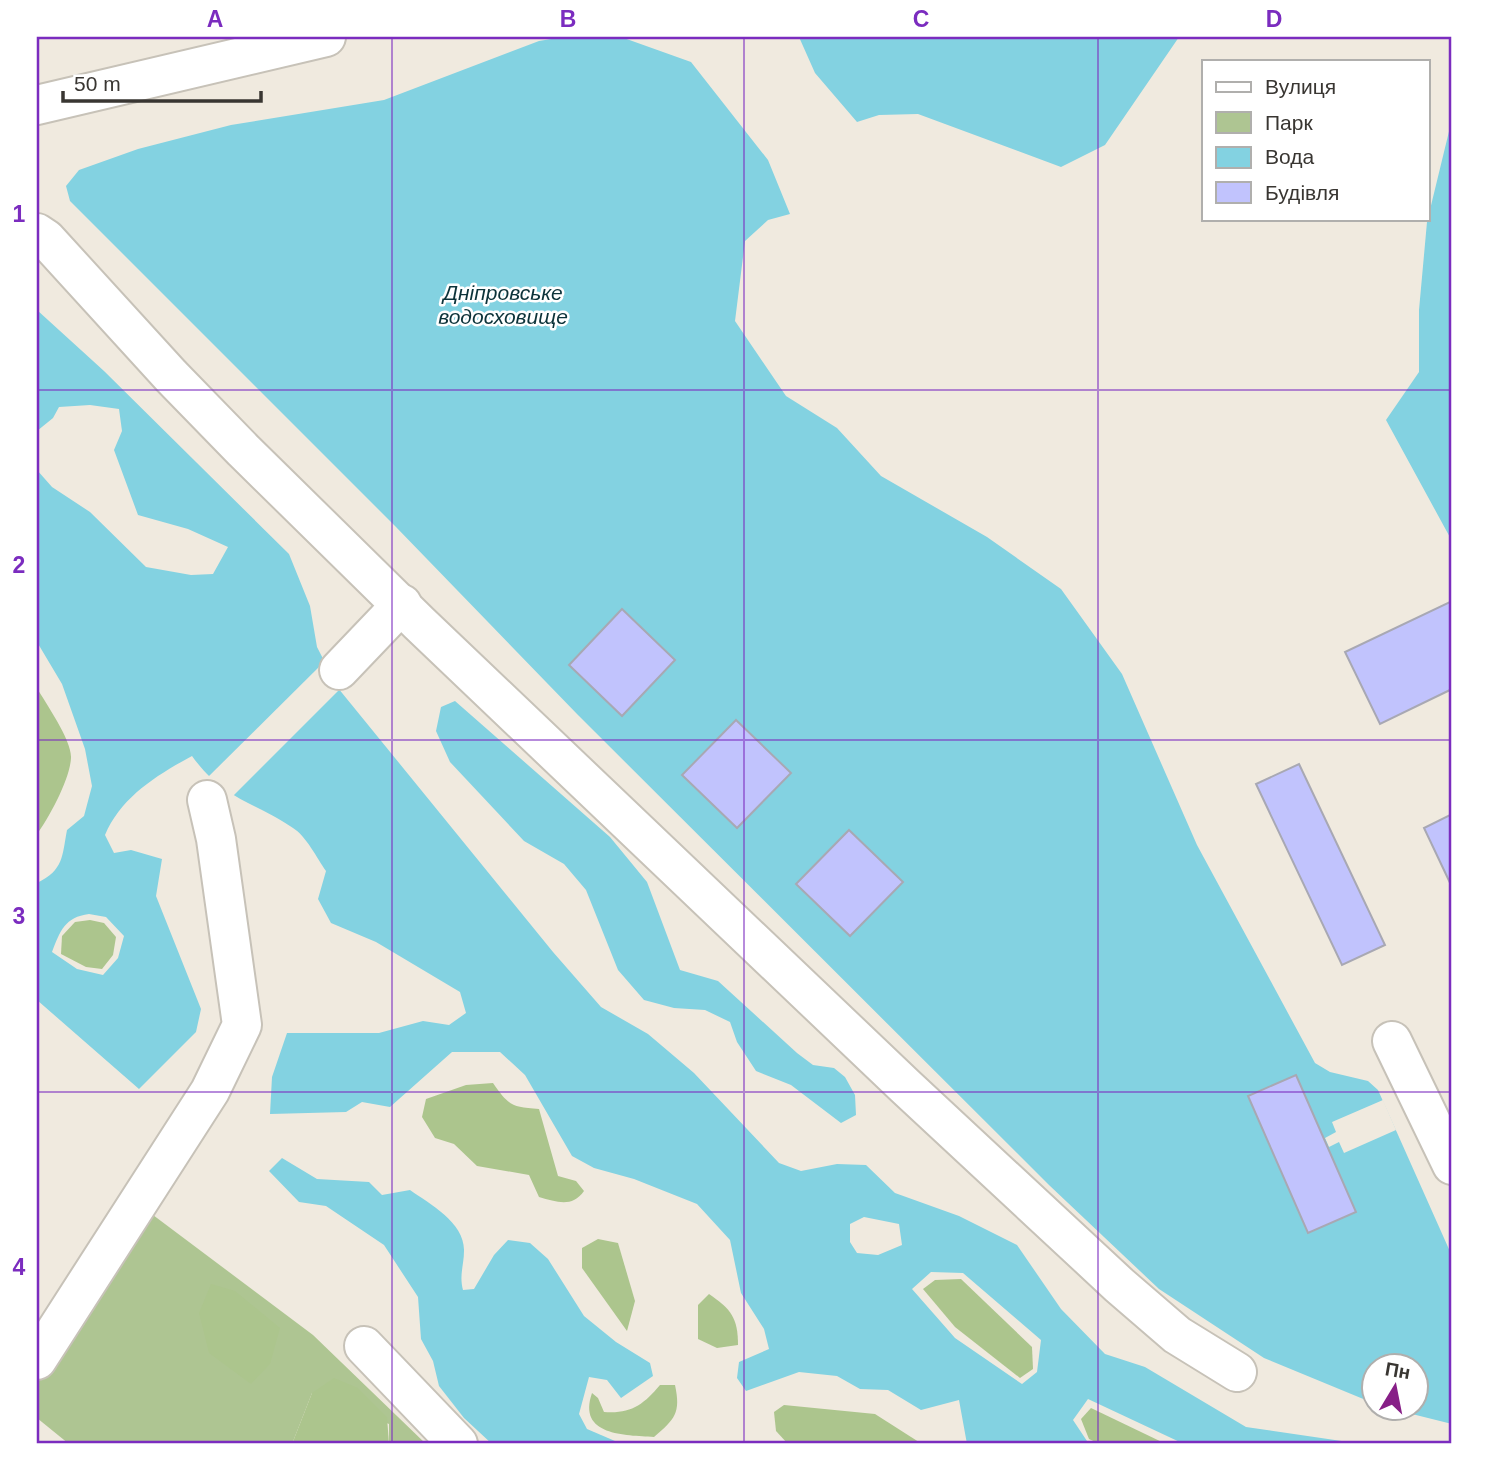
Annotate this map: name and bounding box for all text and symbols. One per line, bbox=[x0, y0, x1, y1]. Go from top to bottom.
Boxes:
text: A bbox=[207, 6, 223, 32]
text: B bbox=[560, 6, 576, 32]
text: C bbox=[913, 6, 929, 32]
text: D bbox=[1266, 6, 1282, 32]
scale bar bbox=[63, 60, 261, 104]
legend bbox=[1202, 60, 1430, 220]
text: 50 m bbox=[74, 72, 121, 95]
text: Вулиця bbox=[1265, 75, 1336, 98]
text: Парк bbox=[1265, 111, 1313, 134]
text: Вода bbox=[1265, 145, 1314, 168]
text: Будівля bbox=[1265, 181, 1339, 204]
text: 1 bbox=[13, 201, 26, 227]
water label: Дніпровське водосховище bbox=[438, 281, 568, 328]
text: 2 bbox=[13, 552, 25, 578]
text: 3 bbox=[13, 903, 25, 929]
text: 4 bbox=[13, 1254, 26, 1280]
north arrow bbox=[1360, 1352, 1430, 1422]
text: Пн bbox=[1384, 1358, 1412, 1383]

